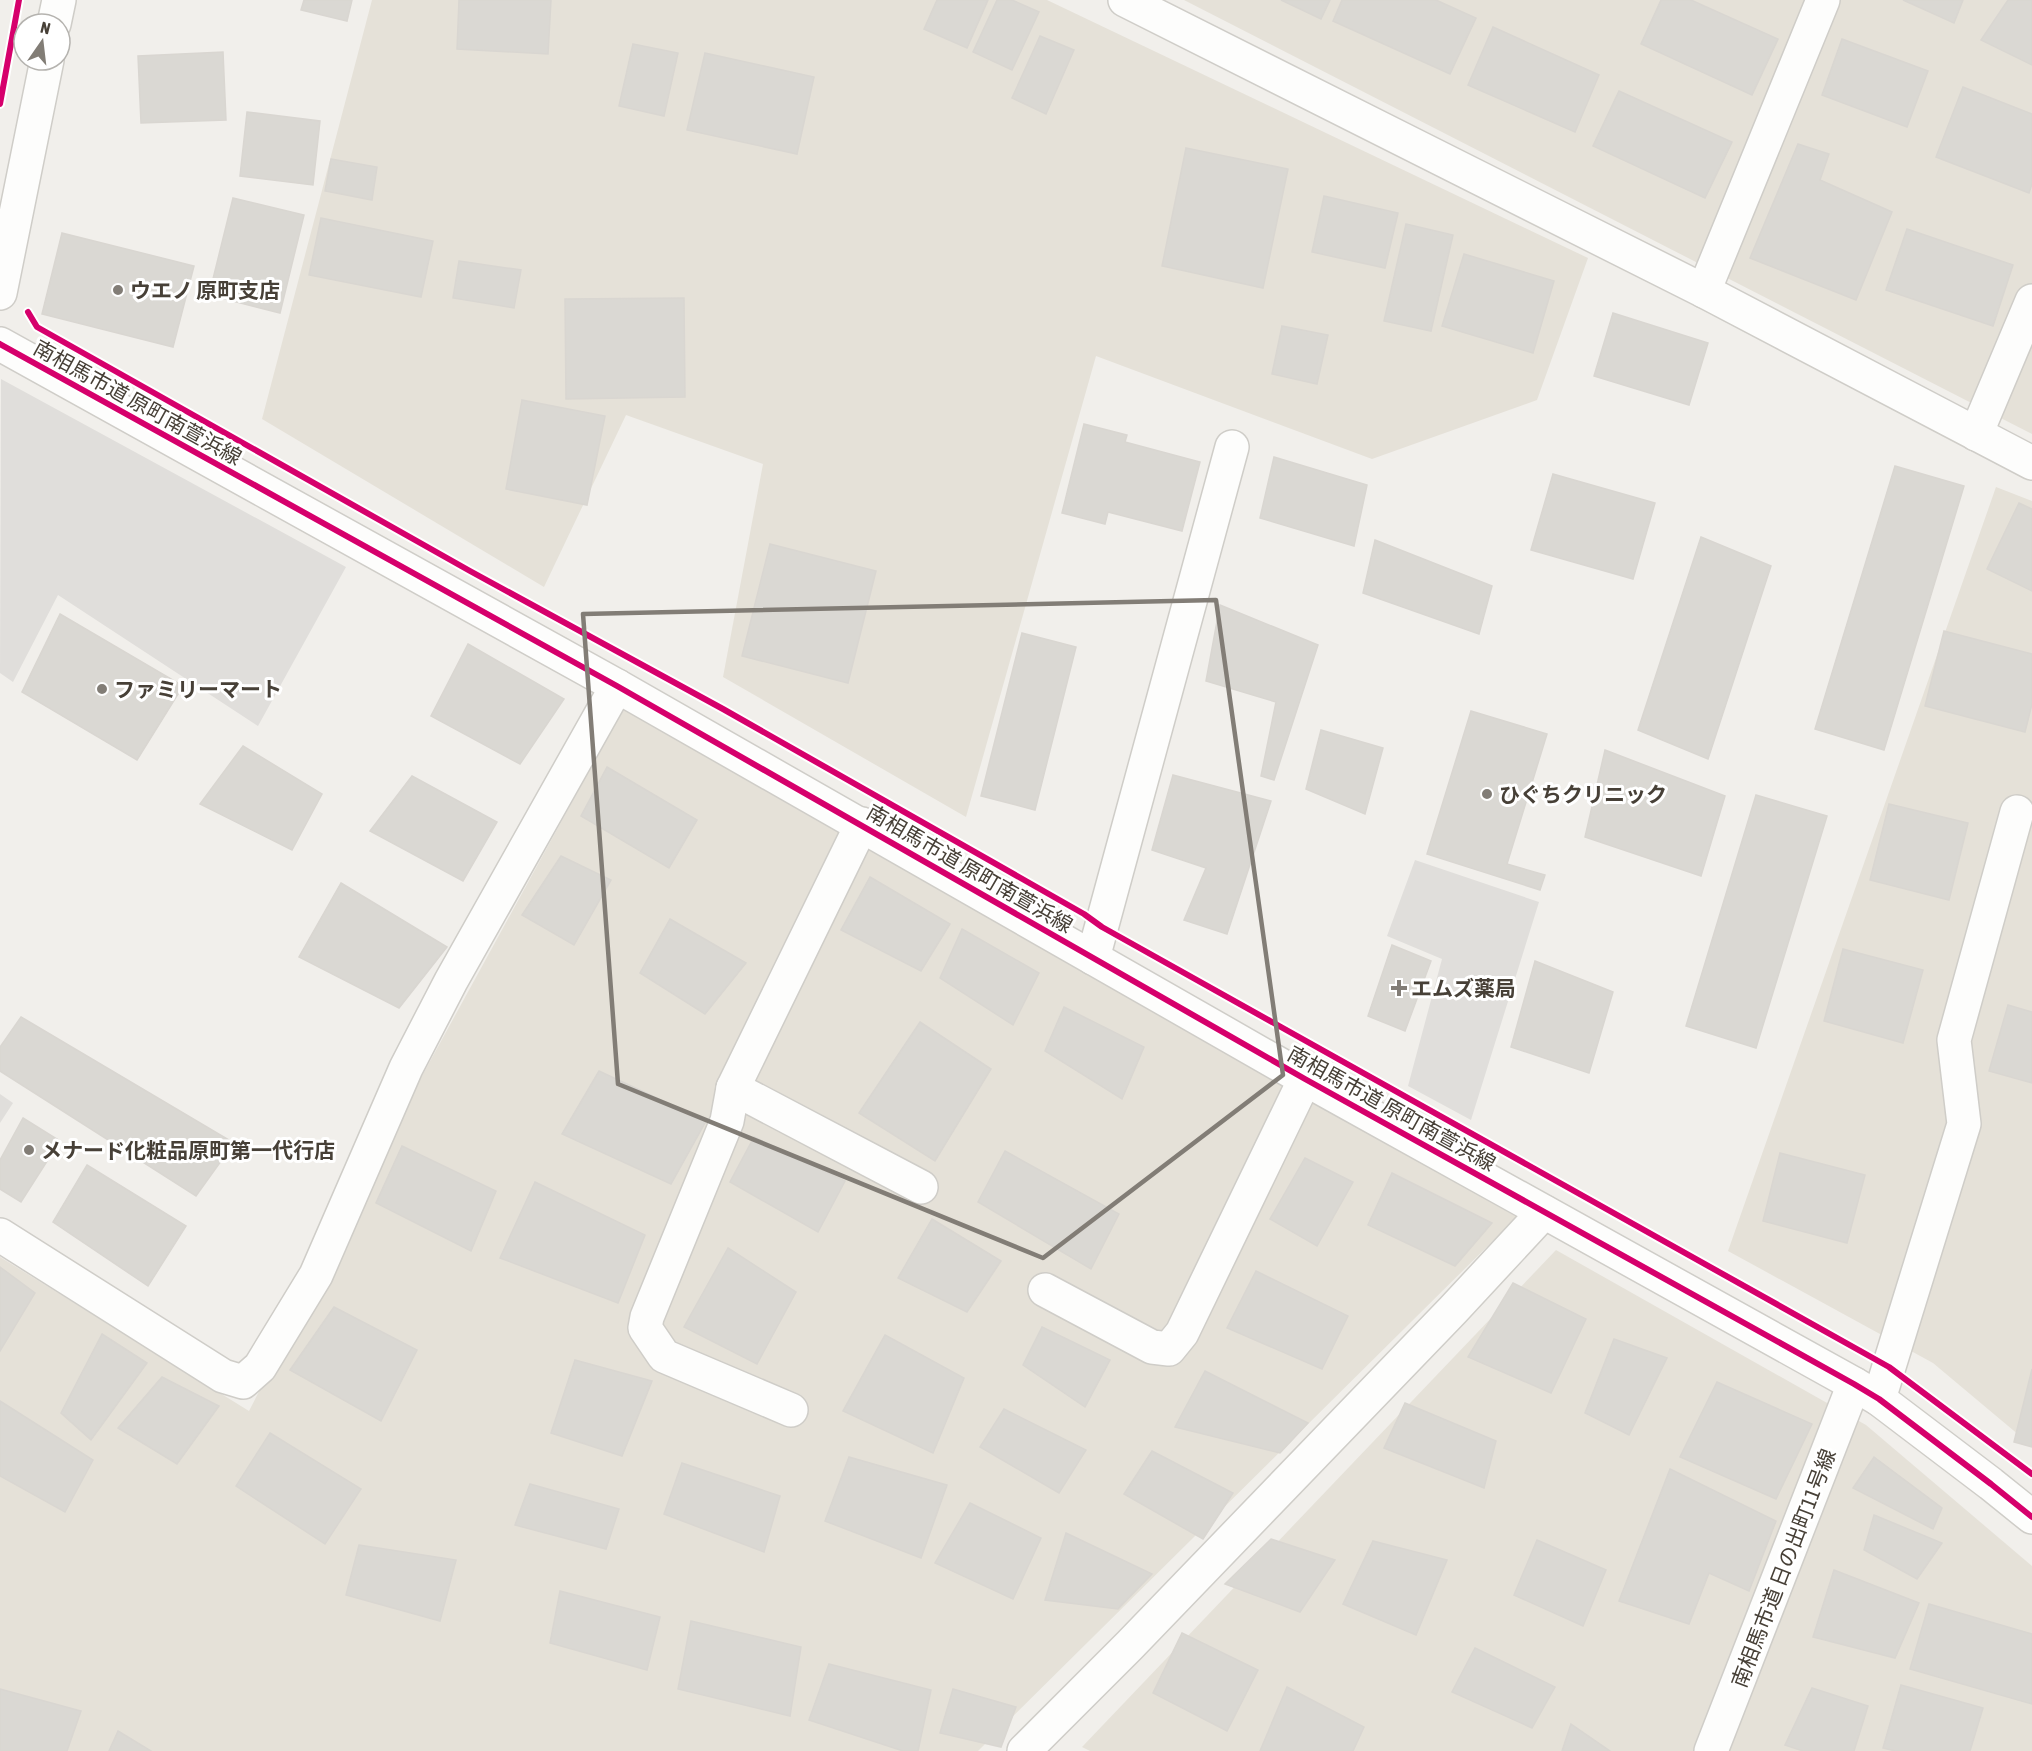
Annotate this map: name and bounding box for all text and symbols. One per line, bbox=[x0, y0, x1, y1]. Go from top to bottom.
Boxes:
north arrow bbox=[12, 12, 72, 72]
text: N bbox=[39, 18, 52, 37]
place label: ウエノ 原町支店 bbox=[130, 278, 280, 302]
marker: ウエノ 原町支店 bbox=[111, 283, 125, 297]
street label: 南相馬市道 原町南萱浜線 bbox=[30, 335, 246, 469]
place label: ファミリーマート bbox=[114, 677, 282, 701]
marker: ファミリーマート bbox=[95, 682, 109, 696]
place label: ひぐちクリニック bbox=[1499, 782, 1667, 806]
marker: ひぐちクリニック bbox=[1480, 787, 1494, 801]
street label: 南相馬市道 原町南萱浜線 bbox=[863, 799, 1077, 937]
place label: エムズ薬局 bbox=[1411, 976, 1516, 1000]
marker: エムズ薬局 bbox=[1392, 981, 1406, 995]
street label: 南相馬市道 原町南萱浜線 bbox=[1284, 1041, 1500, 1175]
place label: メナード化粧品原町第一代行店 bbox=[41, 1138, 335, 1162]
marker: メナード化粧品原町第一代行店 bbox=[22, 1143, 36, 1157]
street label: 南相馬市道 日の出町11号線 bbox=[1726, 1445, 1840, 1691]

